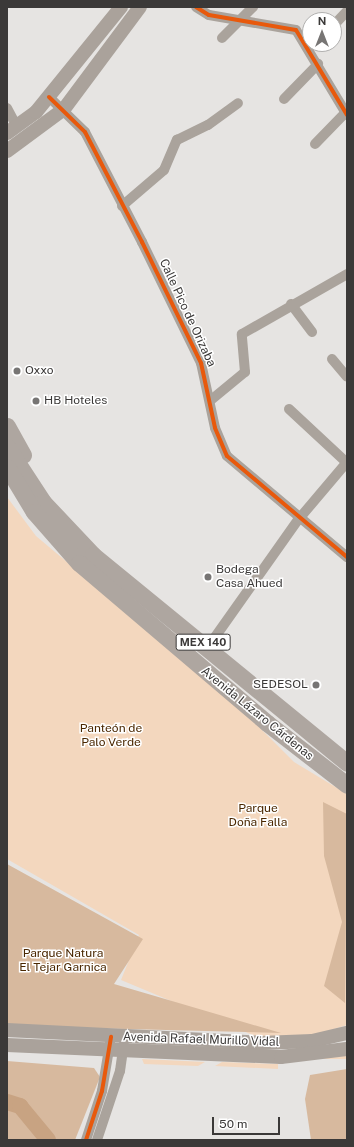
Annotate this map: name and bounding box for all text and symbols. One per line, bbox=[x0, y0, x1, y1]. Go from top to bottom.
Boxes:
north arrow bbox=[302, 12, 342, 52]
text: N bbox=[318, 15, 326, 27]
street label: Calle Pico de Orizaba bbox=[156, 257, 218, 369]
place label: Oxxo bbox=[25, 364, 54, 378]
marker: Oxxo bbox=[12, 366, 22, 376]
place label: HB Hoteles bbox=[44, 394, 107, 408]
marker: HB Hoteles bbox=[31, 396, 41, 406]
place label: Bodega Casa Ahued bbox=[216, 563, 283, 591]
marker: Bodega Casa Ahued bbox=[203, 572, 213, 582]
road number: MEX 140 bbox=[175, 633, 231, 651]
street label: Avenida Lázaro Cárdenas bbox=[198, 664, 316, 764]
place label: SEDESOL bbox=[253, 678, 308, 692]
marker: SEDESOL bbox=[311, 680, 321, 690]
park label: Panteón de Palo Verde bbox=[80, 722, 142, 750]
park label: Parque Doña Falla bbox=[229, 802, 287, 830]
park label: Parque Natura El Tejar Garnica bbox=[19, 947, 107, 975]
street label: Avenida Rafael Murillo Vidal bbox=[122, 1030, 280, 1050]
scale bar bbox=[214, 1109, 282, 1135]
text: 50 m bbox=[219, 1117, 247, 1131]

